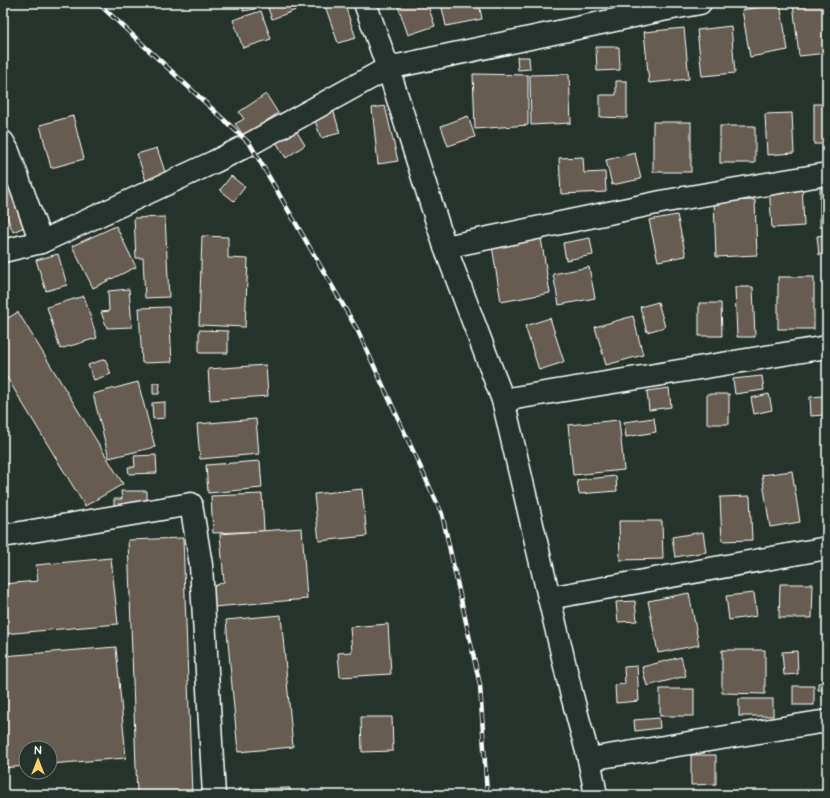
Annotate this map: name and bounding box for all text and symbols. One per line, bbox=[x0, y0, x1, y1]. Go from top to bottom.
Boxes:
north arrow bbox=[18, 740, 58, 780]
text: N bbox=[35, 743, 42, 758]

